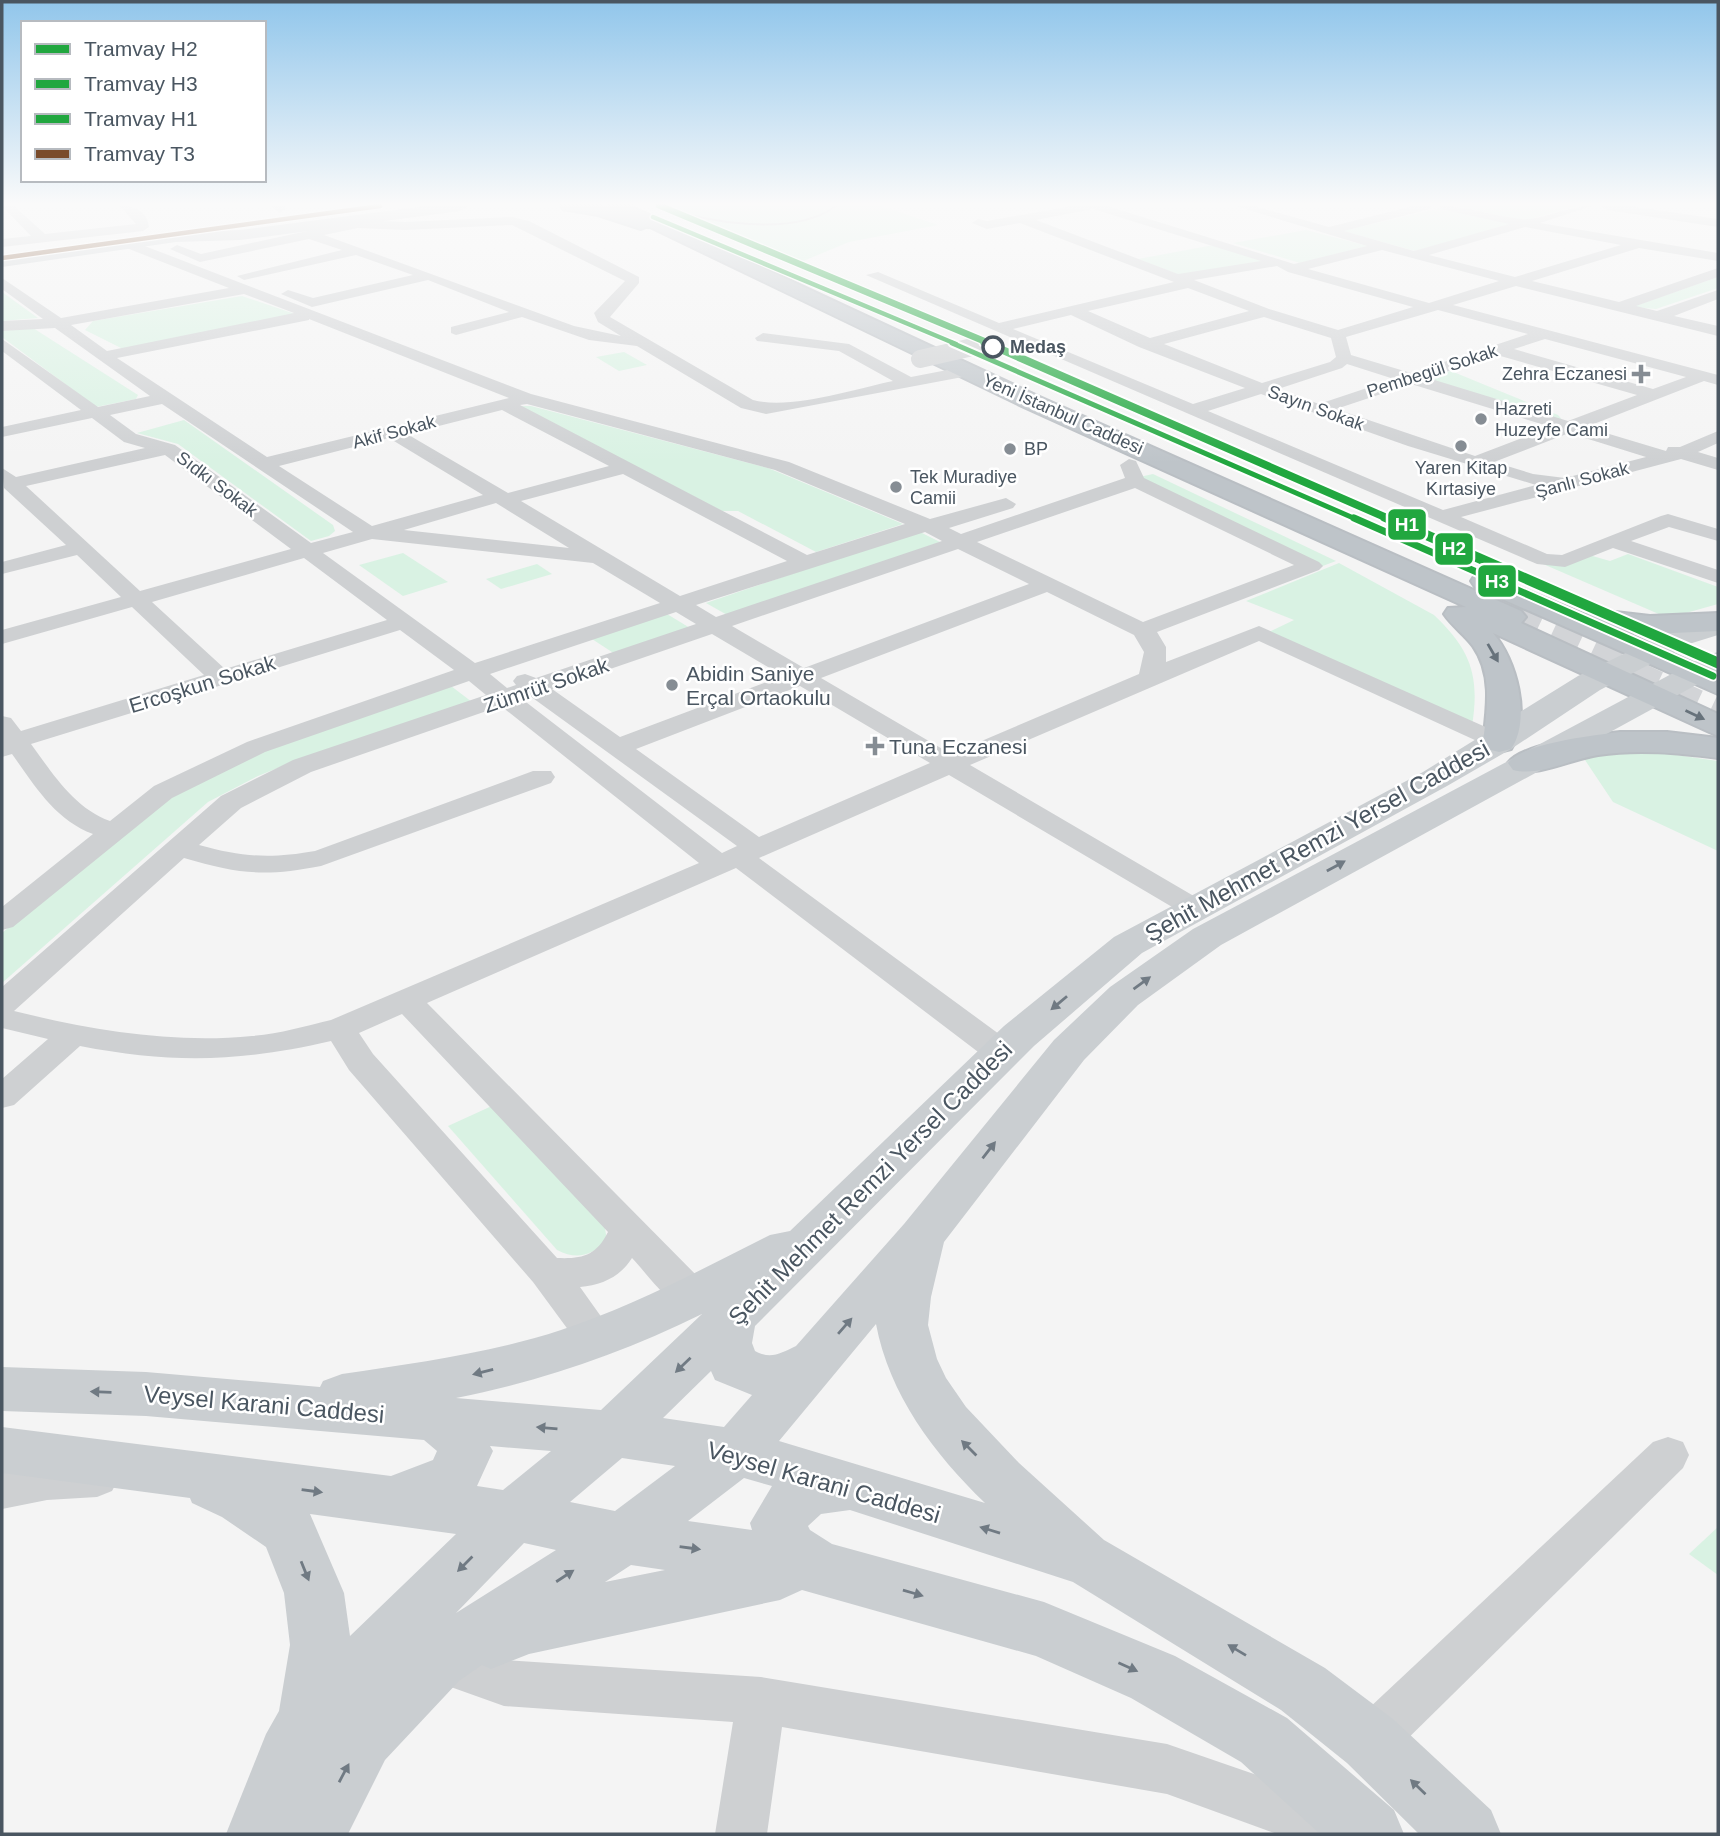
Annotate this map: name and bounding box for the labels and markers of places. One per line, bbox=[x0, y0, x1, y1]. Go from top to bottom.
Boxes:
marker: Medaş bbox=[982, 336, 1004, 358]
place label: Medaş bbox=[1010, 337, 1066, 357]
place label: Zehra Eczanesi bbox=[1502, 364, 1627, 384]
marker: Zehra Eczanesi bbox=[1633, 366, 1649, 382]
place label: Hazreti Huzeyfe Cami bbox=[1495, 399, 1608, 440]
marker: Hazreti Huzeyfe Cami bbox=[1473, 411, 1489, 427]
marker: Yaren Kitap Kırtasiye bbox=[1453, 438, 1469, 454]
place label: BP bbox=[1024, 439, 1048, 459]
marker: BP bbox=[1002, 441, 1018, 457]
place label: Yaren Kitap Kırtasiye bbox=[1415, 458, 1507, 499]
place label: Tek Muradiye Camii bbox=[910, 467, 1017, 508]
marker: Tek Muradiye Camii bbox=[888, 479, 904, 495]
place label: Abidin Saniye Erçal Ortaokulu bbox=[686, 662, 831, 709]
marker: Abidin Saniye Erçal Ortaokulu bbox=[664, 677, 680, 693]
place label: Tuna Eczanesi bbox=[889, 735, 1027, 758]
marker: Tuna Eczanesi bbox=[867, 738, 883, 754]

